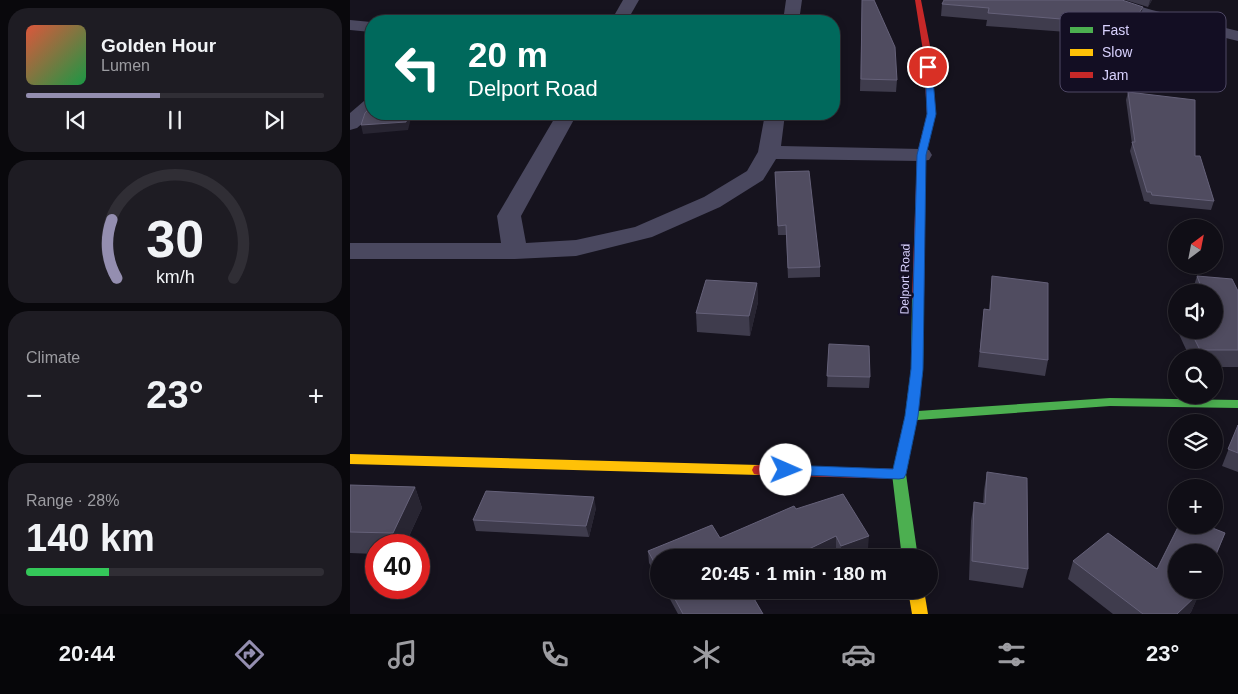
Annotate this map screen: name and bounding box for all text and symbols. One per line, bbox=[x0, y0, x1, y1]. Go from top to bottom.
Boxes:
legend bbox=[1060, 12, 1226, 92]
text: Fast bbox=[1102, 22, 1129, 38]
text: Golden Hour bbox=[101, 35, 216, 56]
icon: left bbox=[385, 35, 450, 100]
text: 20 m bbox=[468, 35, 548, 74]
text: Slow bbox=[1102, 44, 1133, 60]
pin bbox=[907, 46, 949, 88]
icon: arrive bbox=[914, 53, 942, 81]
text: Lumen bbox=[101, 57, 150, 74]
text: Jam bbox=[1102, 67, 1128, 83]
text: Delport Road bbox=[468, 76, 598, 101]
icon: previous bbox=[62, 106, 90, 134]
icon: pause bbox=[161, 106, 189, 134]
icon: next bbox=[260, 106, 288, 134]
text: 30 bbox=[146, 210, 204, 268]
north arrow bbox=[1168, 219, 1222, 274]
map controls bbox=[1168, 219, 1223, 599]
street label: Delport Road bbox=[897, 244, 913, 314]
text: km/h bbox=[156, 267, 194, 287]
button: sound bbox=[1168, 284, 1223, 339]
text: Climate bbox=[26, 349, 80, 366]
button: search bbox=[1168, 349, 1223, 404]
text: 23° bbox=[146, 374, 204, 416]
text: − bbox=[26, 380, 42, 411]
text: + bbox=[308, 380, 324, 411]
button: layers bbox=[1168, 414, 1223, 469]
position arrow bbox=[759, 443, 811, 495]
button: + bbox=[1168, 479, 1223, 534]
text: Range · 28% bbox=[26, 492, 119, 509]
text: 140 km bbox=[26, 517, 155, 559]
speed limit sign: 40 bbox=[365, 534, 430, 599]
button: − bbox=[1168, 544, 1223, 599]
text: 20:45 · 1 min · 180 m bbox=[701, 563, 887, 584]
icon: directions bbox=[232, 637, 267, 672]
icon: music bbox=[385, 637, 420, 672]
icon: phone bbox=[537, 637, 572, 672]
icon: climate bbox=[689, 637, 724, 672]
icon: car bbox=[841, 637, 876, 672]
icon: filters bbox=[994, 637, 1029, 672]
text: 20:44 bbox=[59, 641, 115, 666]
text: 23° bbox=[1146, 641, 1179, 666]

